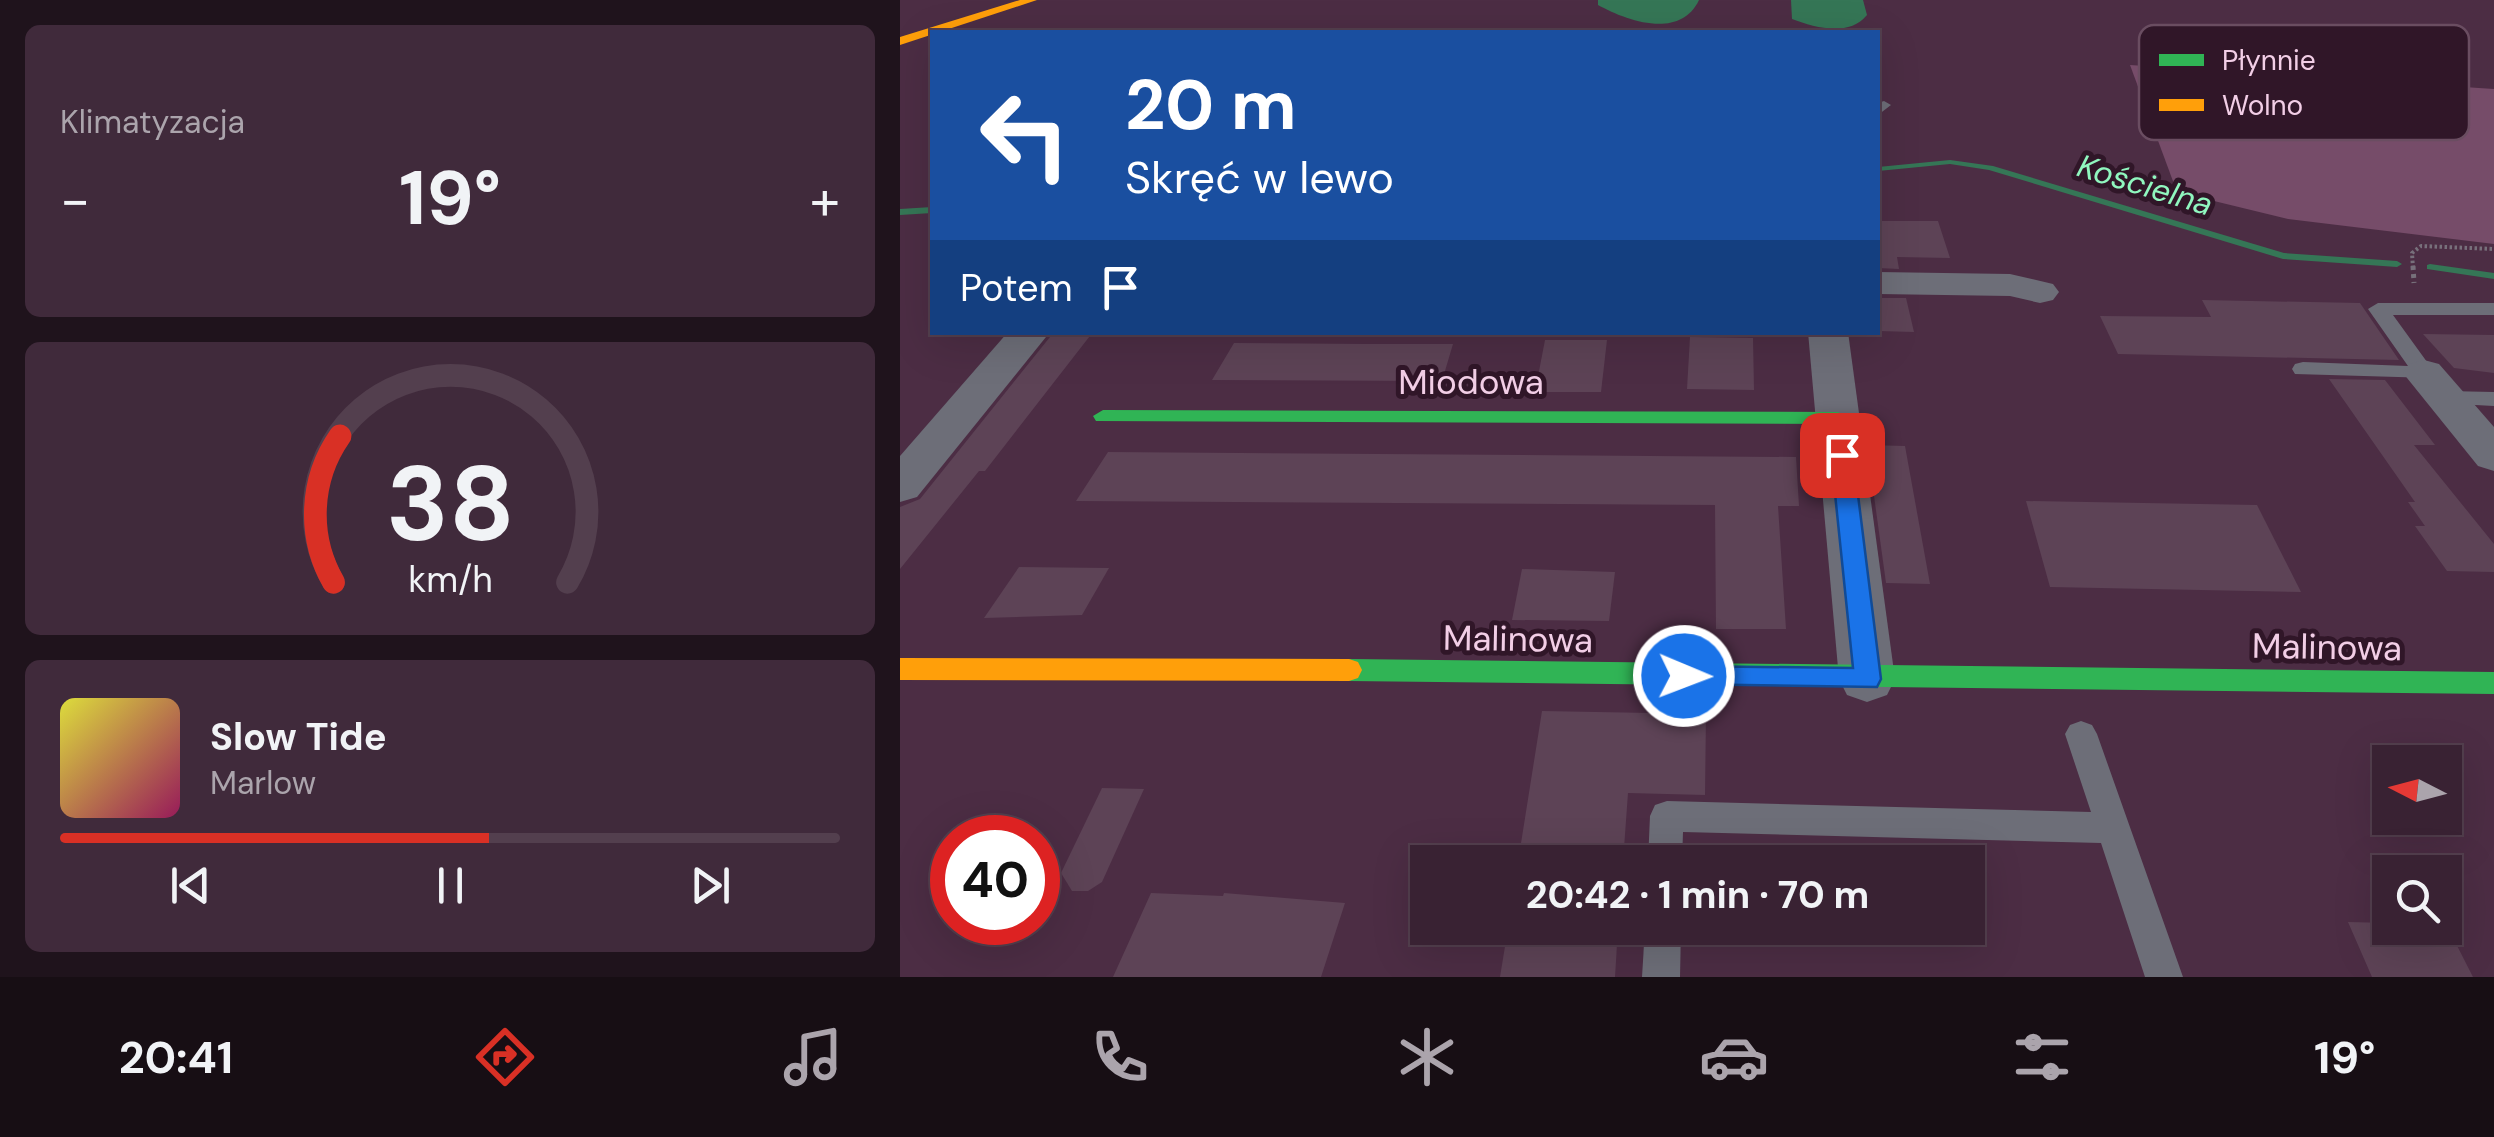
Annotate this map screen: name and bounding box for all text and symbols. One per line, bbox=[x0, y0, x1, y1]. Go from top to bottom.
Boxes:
legend bbox=[2139, 25, 2469, 140]
text: Płynnie bbox=[2222, 42, 2316, 79]
text: 20 m bbox=[1125, 60, 1297, 151]
icon: left bbox=[960, 70, 1090, 200]
text: Wolno bbox=[2222, 87, 2303, 124]
text: Klimatyzacja bbox=[60, 101, 245, 143]
water label: Kościelna bbox=[2072, 145, 2218, 225]
text: Skręć w lewo bbox=[1125, 148, 1394, 207]
text: 19° bbox=[399, 150, 501, 247]
text: − bbox=[60, 164, 90, 236]
text: + bbox=[810, 164, 840, 236]
icon: arrive bbox=[1093, 260, 1148, 315]
text: Potem bbox=[960, 263, 1073, 313]
street label: Miodowa bbox=[1398, 359, 1544, 405]
pin bbox=[1800, 413, 1885, 498]
icon: arrive bbox=[1815, 428, 1870, 483]
text: 38 bbox=[386, 437, 514, 572]
text: km/h bbox=[408, 557, 492, 603]
street label: Malinowa bbox=[1443, 615, 1593, 663]
street label: Malinowa bbox=[2252, 623, 2402, 671]
position arrow bbox=[1632, 624, 1736, 728]
text: Slow Tide bbox=[210, 712, 387, 762]
north arrow bbox=[2372, 745, 2462, 835]
map controls bbox=[2372, 745, 2462, 945]
text: Marlow bbox=[210, 762, 316, 804]
speed limit sign: 40 bbox=[930, 815, 1060, 945]
button: search bbox=[2372, 855, 2462, 945]
icon: previous bbox=[163, 858, 218, 913]
icon: pause bbox=[423, 858, 478, 913]
icon: next bbox=[683, 858, 738, 913]
text: 20:42 · 1 min · 70 m bbox=[1526, 870, 1869, 920]
icon: directions bbox=[470, 1022, 540, 1092]
icon: music bbox=[778, 1022, 848, 1092]
icon: phone bbox=[1085, 1022, 1155, 1092]
icon: climate bbox=[1392, 1022, 1462, 1092]
icon: car bbox=[1699, 1022, 1769, 1092]
icon: filters bbox=[2007, 1022, 2077, 1092]
text: 20:41 bbox=[119, 1028, 233, 1087]
text: 19° bbox=[2314, 1028, 2375, 1087]

